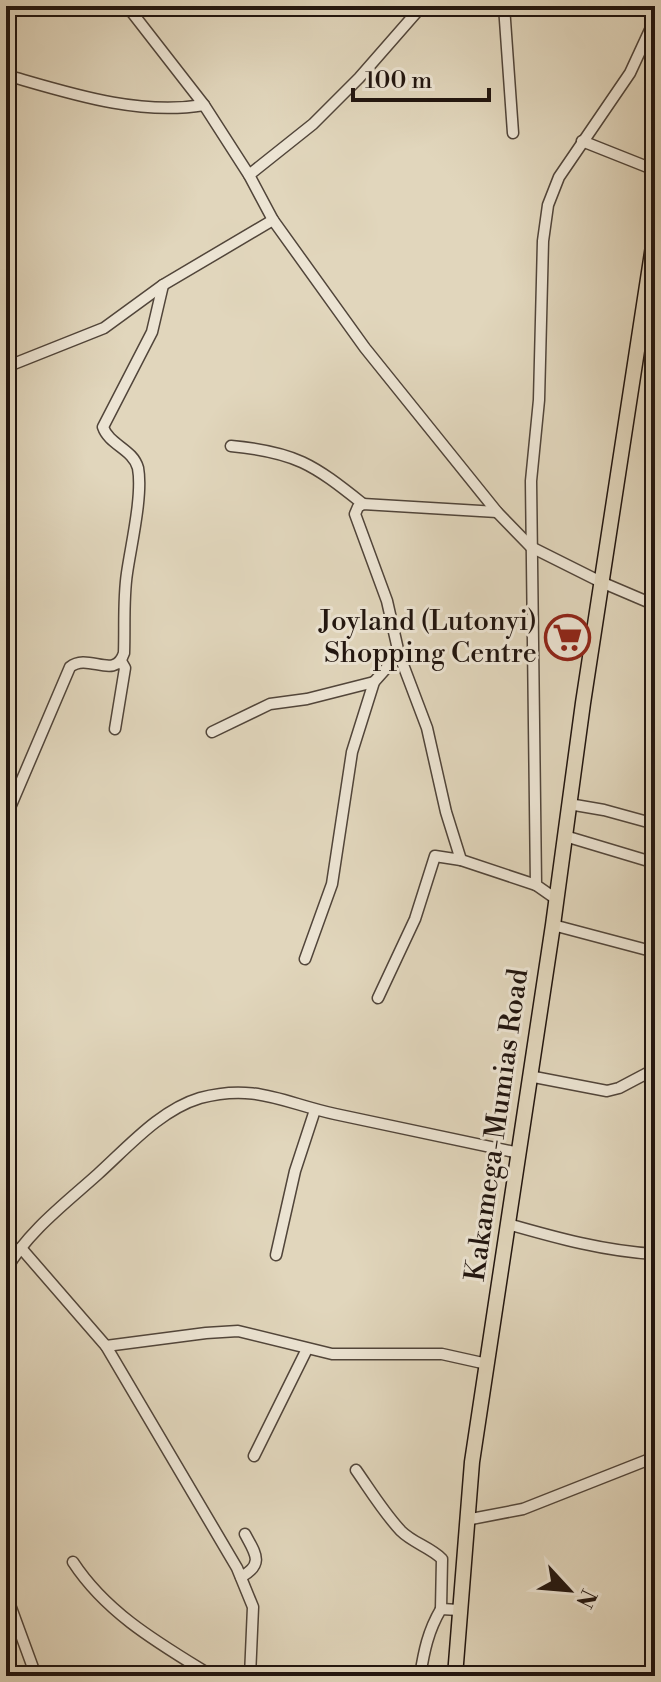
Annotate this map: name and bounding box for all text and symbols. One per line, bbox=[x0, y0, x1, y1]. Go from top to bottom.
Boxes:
scale bar bbox=[353, 52, 489, 102]
text: 100 m bbox=[365, 66, 432, 96]
place label: Joyland (Lutonyi) Shopping Centre bbox=[318, 604, 537, 671]
supermarket icon: Joyland (Lutonyi) Shopping Centre bbox=[544, 613, 592, 661]
street label: Kakamega-Mumias Road bbox=[458, 966, 536, 1284]
north arrow bbox=[529, 1550, 609, 1630]
text: N bbox=[569, 1584, 602, 1612]

